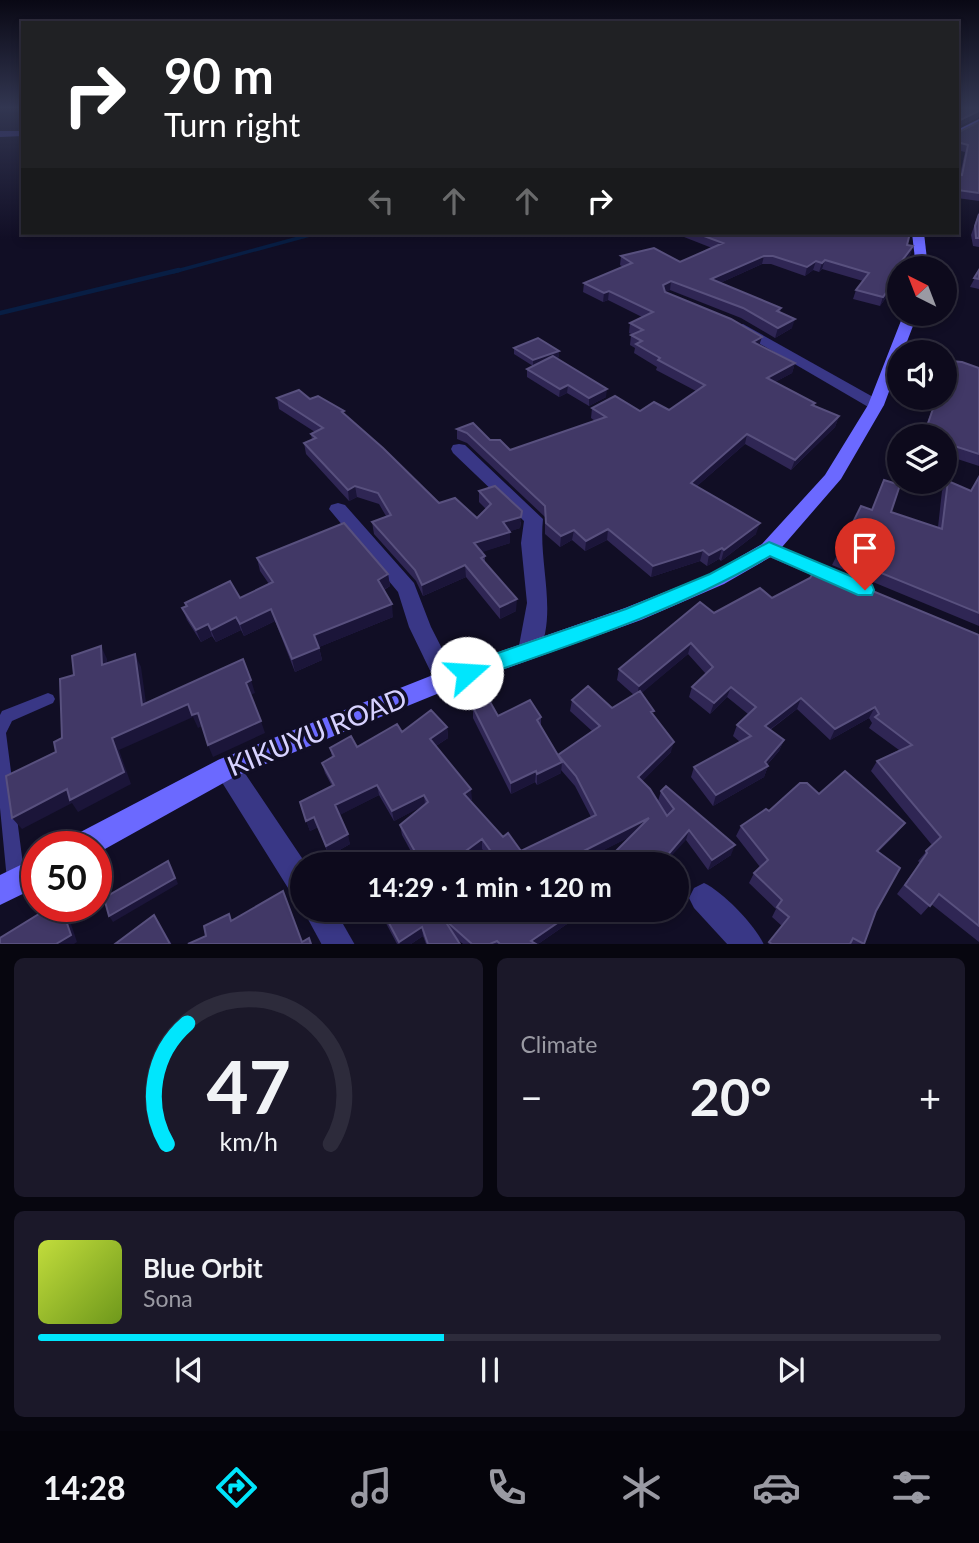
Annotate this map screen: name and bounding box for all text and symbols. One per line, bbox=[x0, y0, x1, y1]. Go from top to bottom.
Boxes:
text: 90 m bbox=[164, 46, 274, 104]
icon: right bbox=[49, 49, 140, 140]
text: Turn right bbox=[164, 105, 300, 144]
icon: left bbox=[362, 182, 400, 220]
icon: ahead bbox=[435, 182, 473, 220]
icon: ahead bbox=[508, 182, 546, 220]
icon: right bbox=[581, 182, 619, 220]
north arrow bbox=[887, 256, 957, 326]
map controls bbox=[887, 256, 957, 494]
button: sound bbox=[887, 340, 957, 410]
button: layers bbox=[887, 424, 957, 494]
pin bbox=[835, 518, 895, 590]
icon: arrive bbox=[846, 529, 884, 567]
position arrow bbox=[430, 636, 504, 710]
street label: KIKUYU ROAD bbox=[222, 680, 411, 782]
speed limit sign: 50 bbox=[21, 831, 112, 922]
text: 14:29 · 1 min · 120 m bbox=[367, 871, 612, 903]
text: Climate bbox=[521, 1030, 597, 1058]
text: 47 bbox=[206, 1042, 290, 1130]
text: 20° bbox=[690, 1065, 772, 1127]
text: − bbox=[521, 1074, 543, 1120]
text: + bbox=[919, 1074, 941, 1120]
text: km/h bbox=[219, 1125, 278, 1155]
text: Blue Orbit bbox=[143, 1252, 263, 1284]
text: Sona bbox=[143, 1284, 193, 1312]
icon: previous bbox=[170, 1351, 208, 1389]
icon: pause bbox=[471, 1351, 509, 1389]
icon: next bbox=[772, 1351, 810, 1389]
icon: directions bbox=[212, 1463, 261, 1512]
icon: music bbox=[347, 1463, 396, 1512]
icon: phone bbox=[482, 1463, 531, 1512]
icon: climate bbox=[617, 1463, 666, 1512]
icon: car bbox=[752, 1463, 801, 1512]
icon: filters bbox=[887, 1463, 936, 1512]
text: 14:28 bbox=[43, 1468, 126, 1507]

